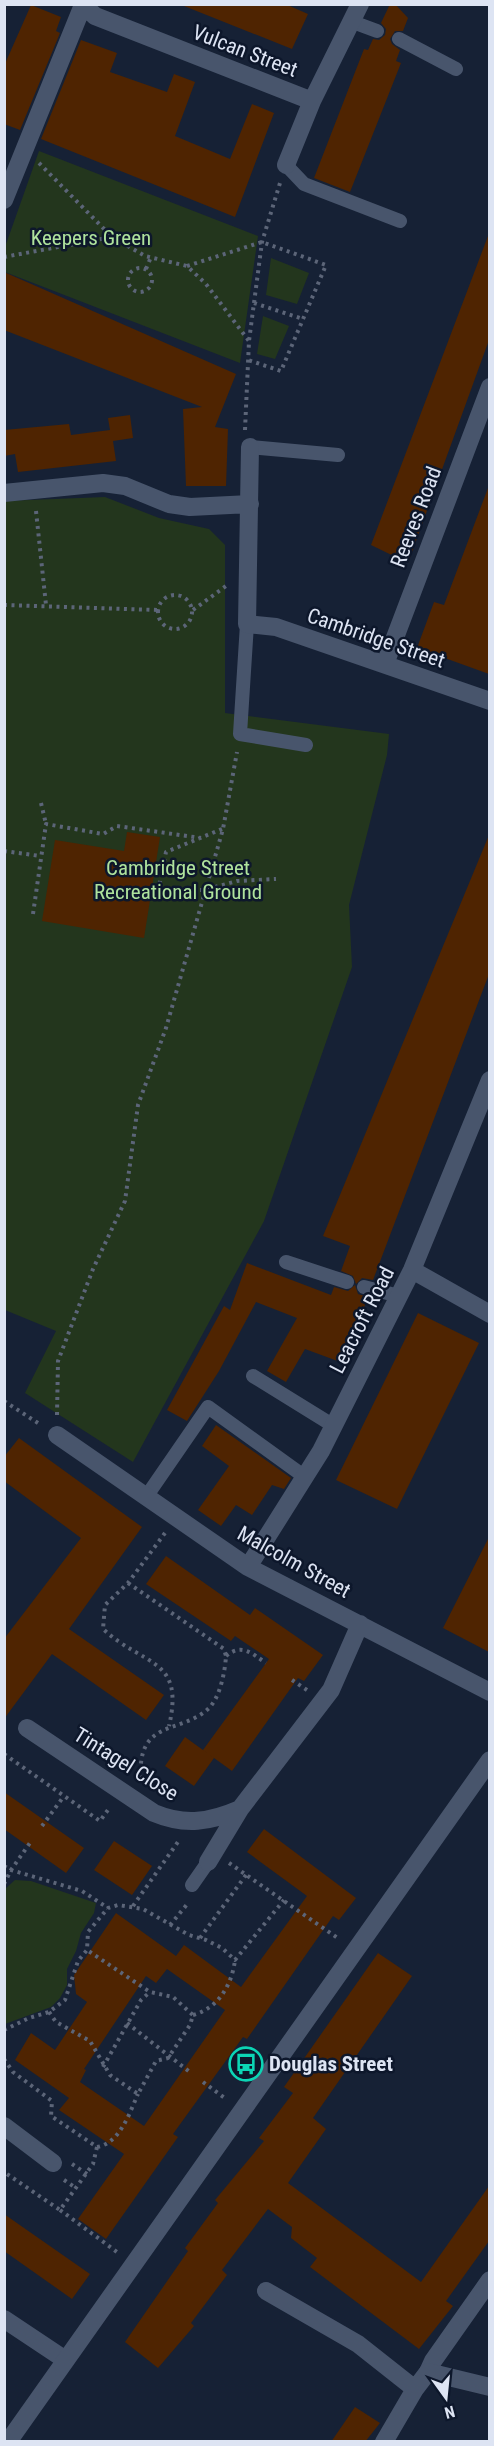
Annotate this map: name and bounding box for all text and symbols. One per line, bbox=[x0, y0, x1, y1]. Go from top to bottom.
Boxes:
street label: Vulcan Street bbox=[189, 20, 301, 82]
park label: Keepers Green bbox=[31, 226, 151, 250]
street label: Reeves Road bbox=[386, 463, 446, 571]
street label: Cambridge Street bbox=[304, 603, 448, 673]
park label: Cambridge Street Recreational Ground bbox=[94, 856, 262, 904]
street label: Leacroft Road bbox=[325, 1263, 399, 1377]
street label: Malcolm Street bbox=[233, 1521, 355, 1603]
street label: Tintagel Close bbox=[69, 1722, 183, 1806]
bus stop icon: Douglas Street bbox=[228, 2046, 264, 2082]
place label: Douglas Street bbox=[269, 2052, 393, 2076]
north arrow bbox=[416, 2368, 476, 2428]
text: N bbox=[443, 2402, 457, 2422]

